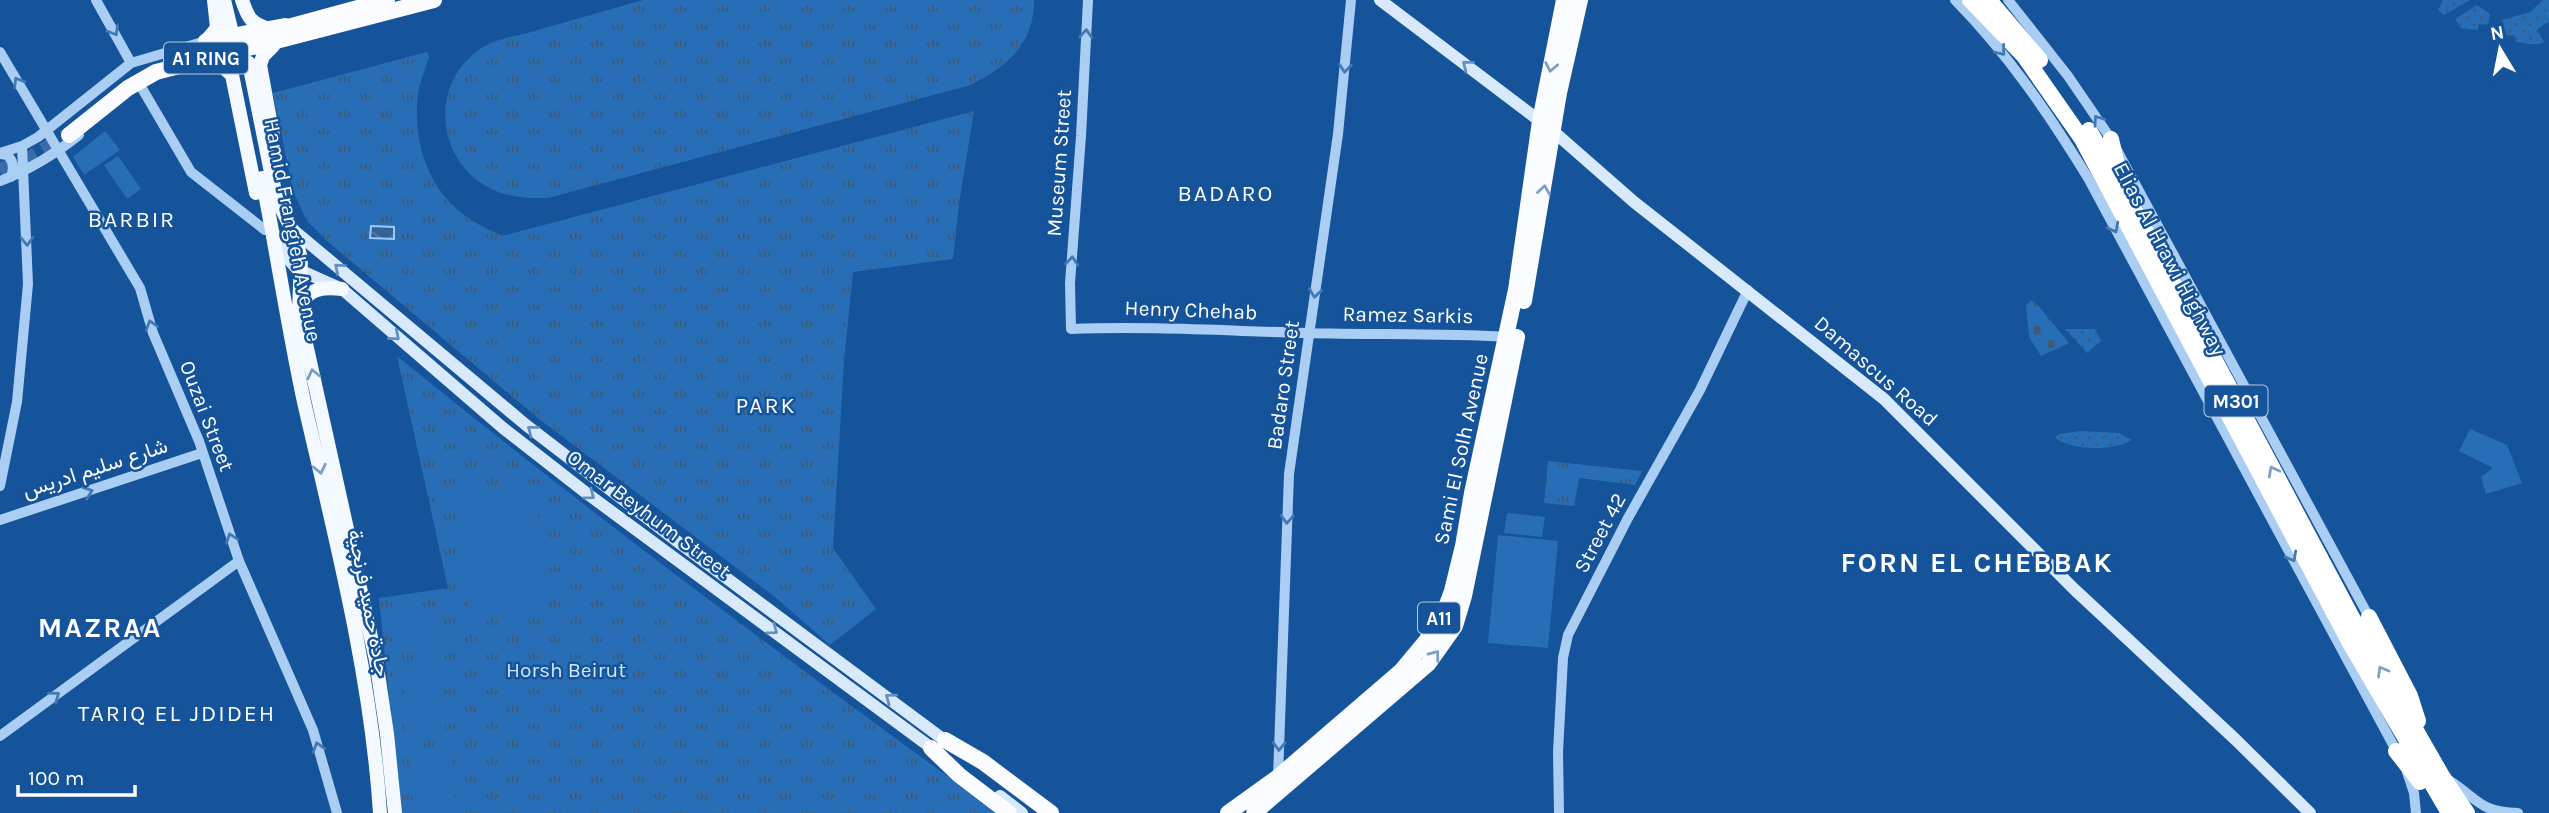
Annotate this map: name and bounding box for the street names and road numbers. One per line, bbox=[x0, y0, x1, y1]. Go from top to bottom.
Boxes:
road number: A1 RING bbox=[164, 43, 248, 74]
street label: Museum Street bbox=[1042, 89, 1076, 237]
street label: Hamid Frangieh Avenue bbox=[260, 116, 326, 344]
street label: Elias Al Hrawi Highway bbox=[2109, 158, 2231, 360]
street label: Henry Chehab bbox=[1124, 296, 1258, 324]
street label: Ramez Sarkis bbox=[1342, 302, 1474, 328]
street label: Damascus Road bbox=[1809, 311, 1943, 431]
street label: Badaro Street bbox=[1262, 319, 1304, 451]
street label: Sami El Solh Avenue bbox=[1429, 351, 1493, 547]
street label: Ouzai Street bbox=[175, 357, 239, 475]
road number: M301 bbox=[2204, 386, 2268, 416]
street label: شارع سليم ادريس bbox=[19, 433, 171, 505]
street label: Omar Beyhum Street bbox=[562, 445, 736, 583]
street label: Street 42 bbox=[1569, 489, 1631, 577]
street label: جادة حميد فرنجية bbox=[342, 527, 395, 679]
road number: A11 bbox=[1418, 603, 1460, 634]

